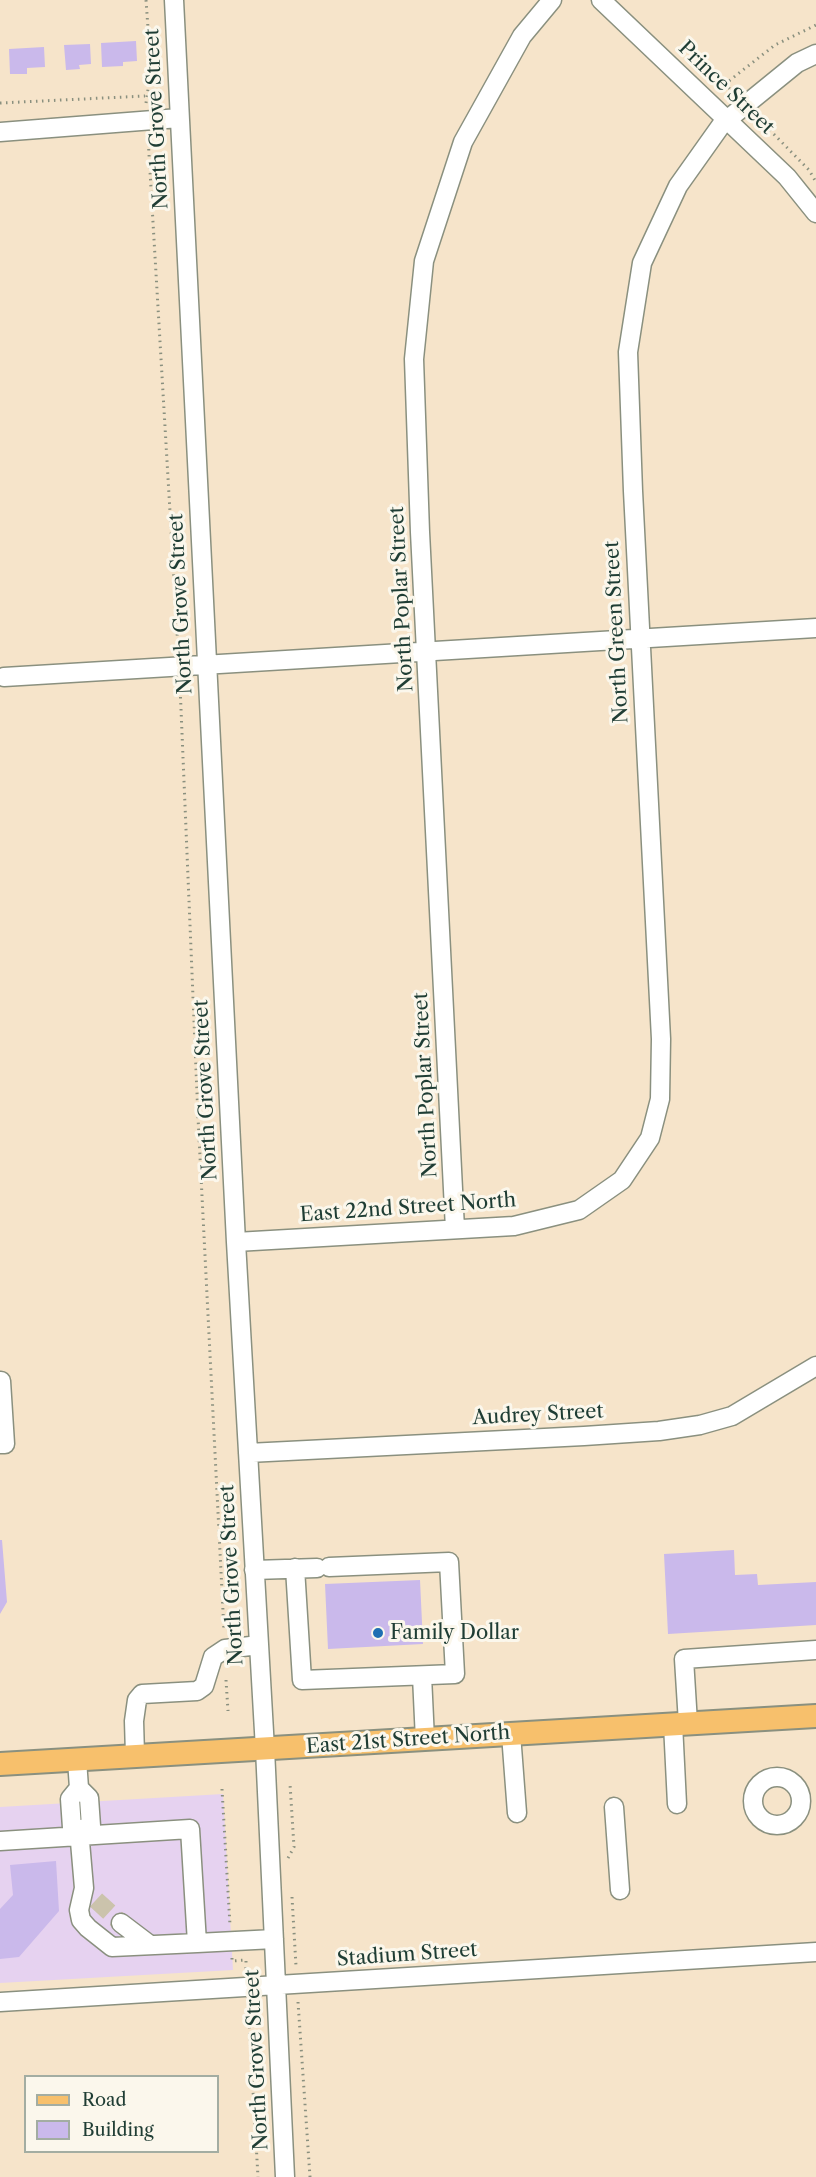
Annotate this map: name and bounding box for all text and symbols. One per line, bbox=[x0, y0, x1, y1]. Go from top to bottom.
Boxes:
street label: North Grove Street bbox=[140, 28, 174, 210]
street label: Prince Street bbox=[673, 36, 779, 140]
street label: North Poplar Street bbox=[385, 506, 419, 692]
street label: North Grove Street bbox=[164, 513, 198, 695]
street label: North Green Street bbox=[600, 540, 634, 724]
street label: North Poplar Street bbox=[409, 992, 443, 1178]
street label: North Grove Street bbox=[189, 999, 223, 1181]
street label: East 22nd Street North bbox=[299, 1188, 517, 1228]
street label: Audrey Street bbox=[472, 1400, 604, 1430]
street label: North Grove Street bbox=[215, 1484, 249, 1666]
place label: Family Dollar bbox=[390, 1621, 519, 1645]
marker: Family Dollar bbox=[371, 1626, 385, 1640]
street label: East 21st Street North bbox=[305, 1721, 511, 1759]
street label: Stadium Street bbox=[336, 1938, 478, 1972]
street label: North Grove Street bbox=[240, 1969, 274, 2151]
legend bbox=[24, 2075, 219, 2153]
text: Road bbox=[82, 2089, 127, 2111]
text: Building bbox=[82, 2119, 154, 2141]

